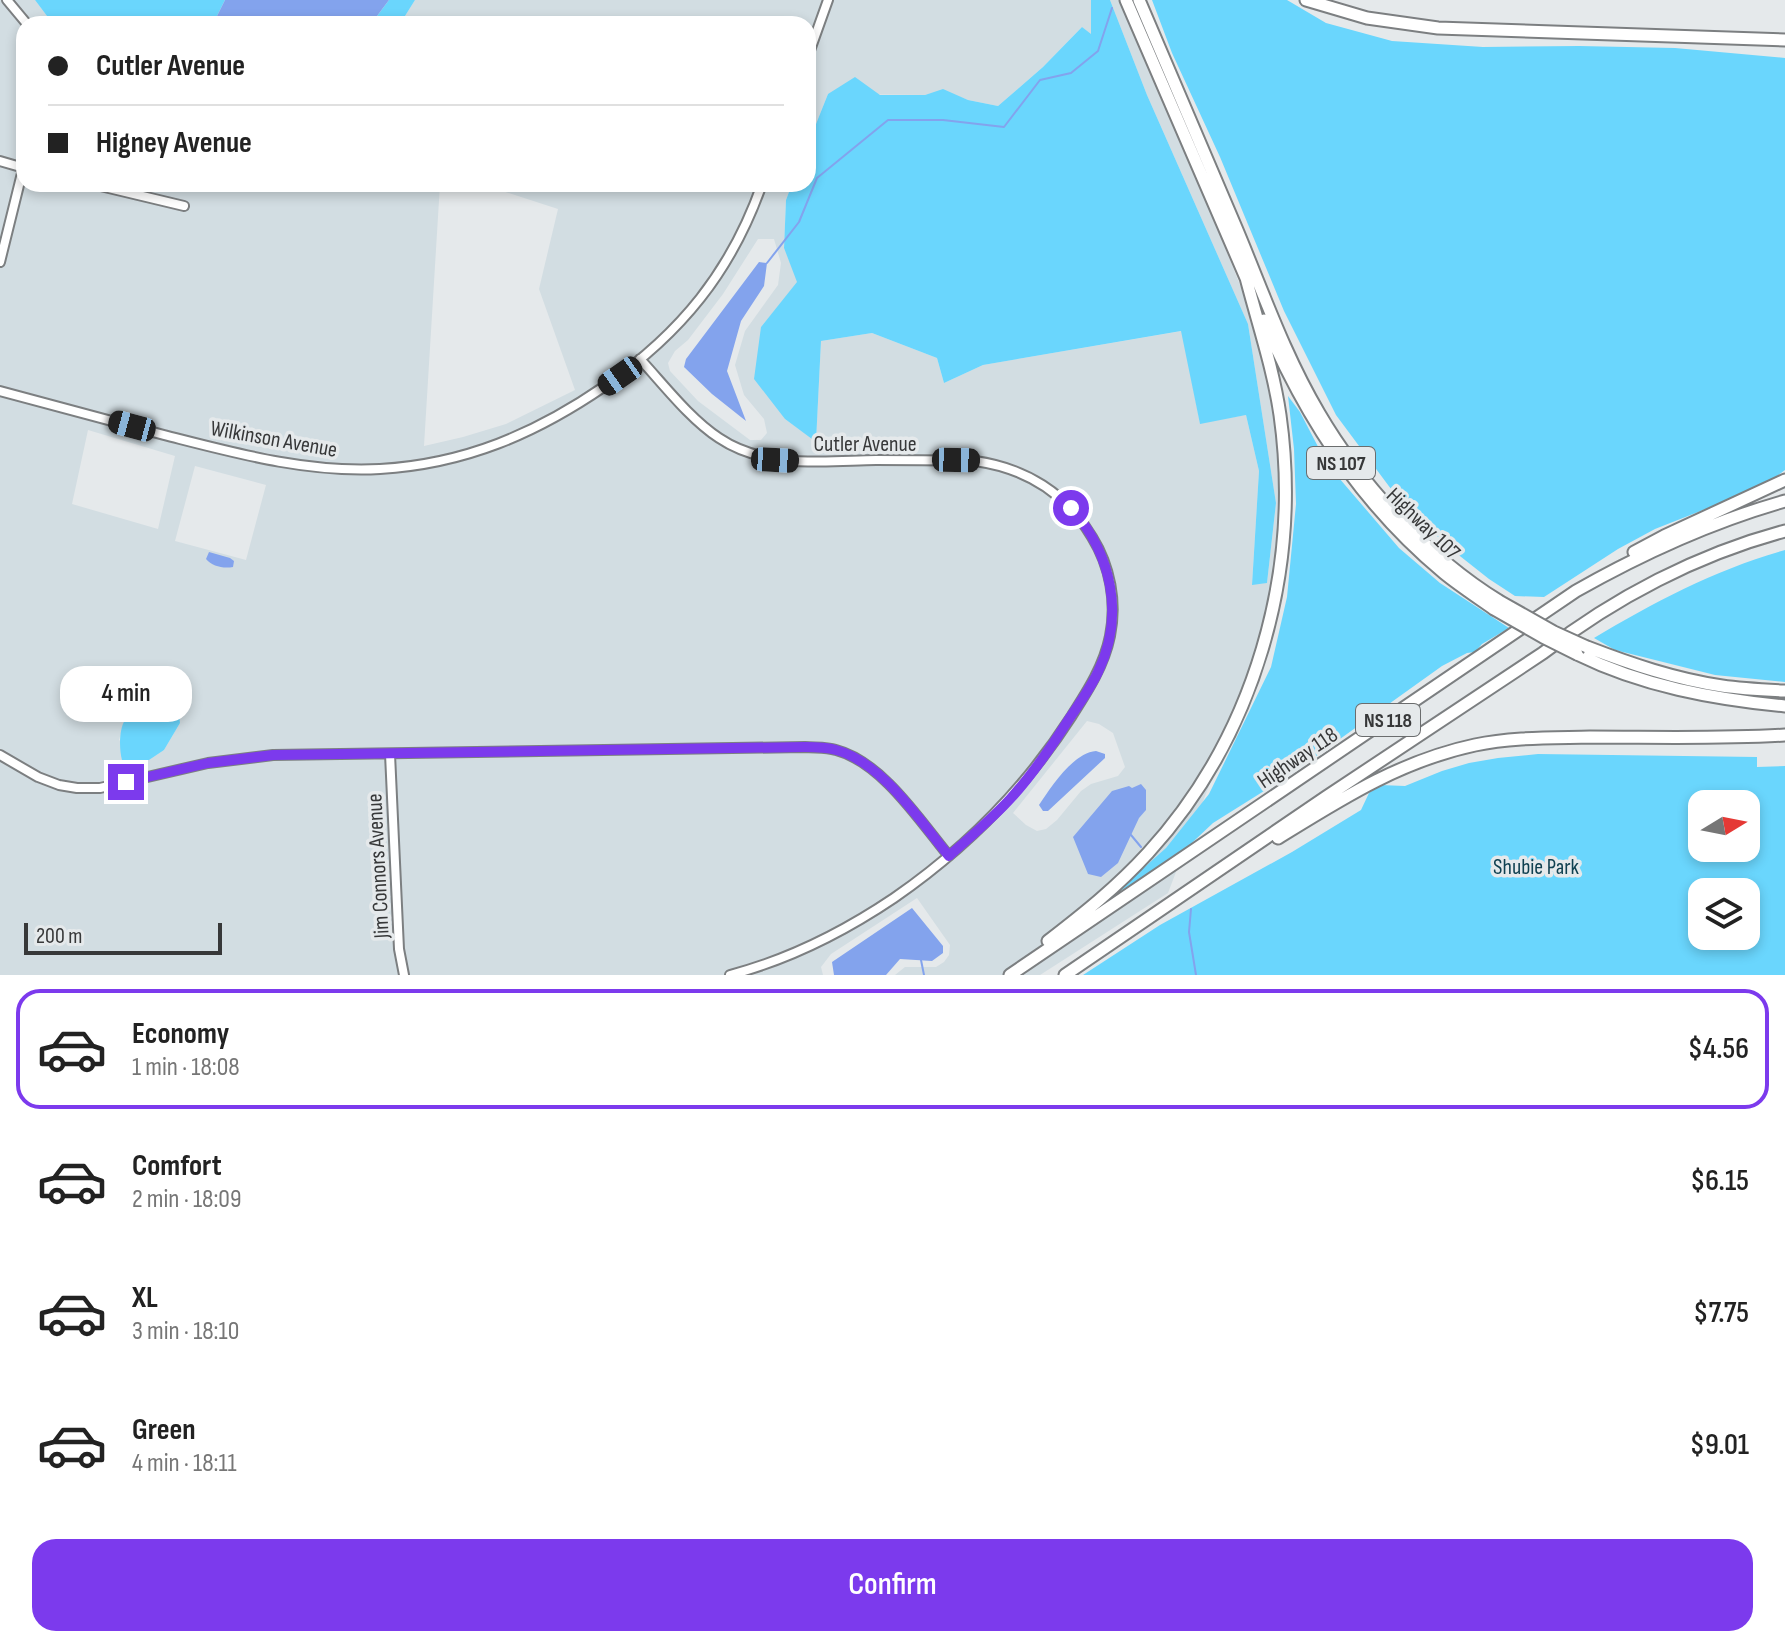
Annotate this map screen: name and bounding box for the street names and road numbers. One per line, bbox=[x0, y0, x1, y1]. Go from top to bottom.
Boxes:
street label: Wilkinson Avenue bbox=[208, 415, 339, 464]
street label: Cutler Avenue bbox=[813, 431, 917, 458]
road number: NS 107 bbox=[1307, 447, 1375, 479]
street label: Highway 107 bbox=[1380, 482, 1466, 566]
road number: NS 118 bbox=[1356, 704, 1420, 736]
street label: Highway 118 bbox=[1253, 722, 1343, 795]
street label: Jim Connors Avenue bbox=[361, 793, 396, 940]

